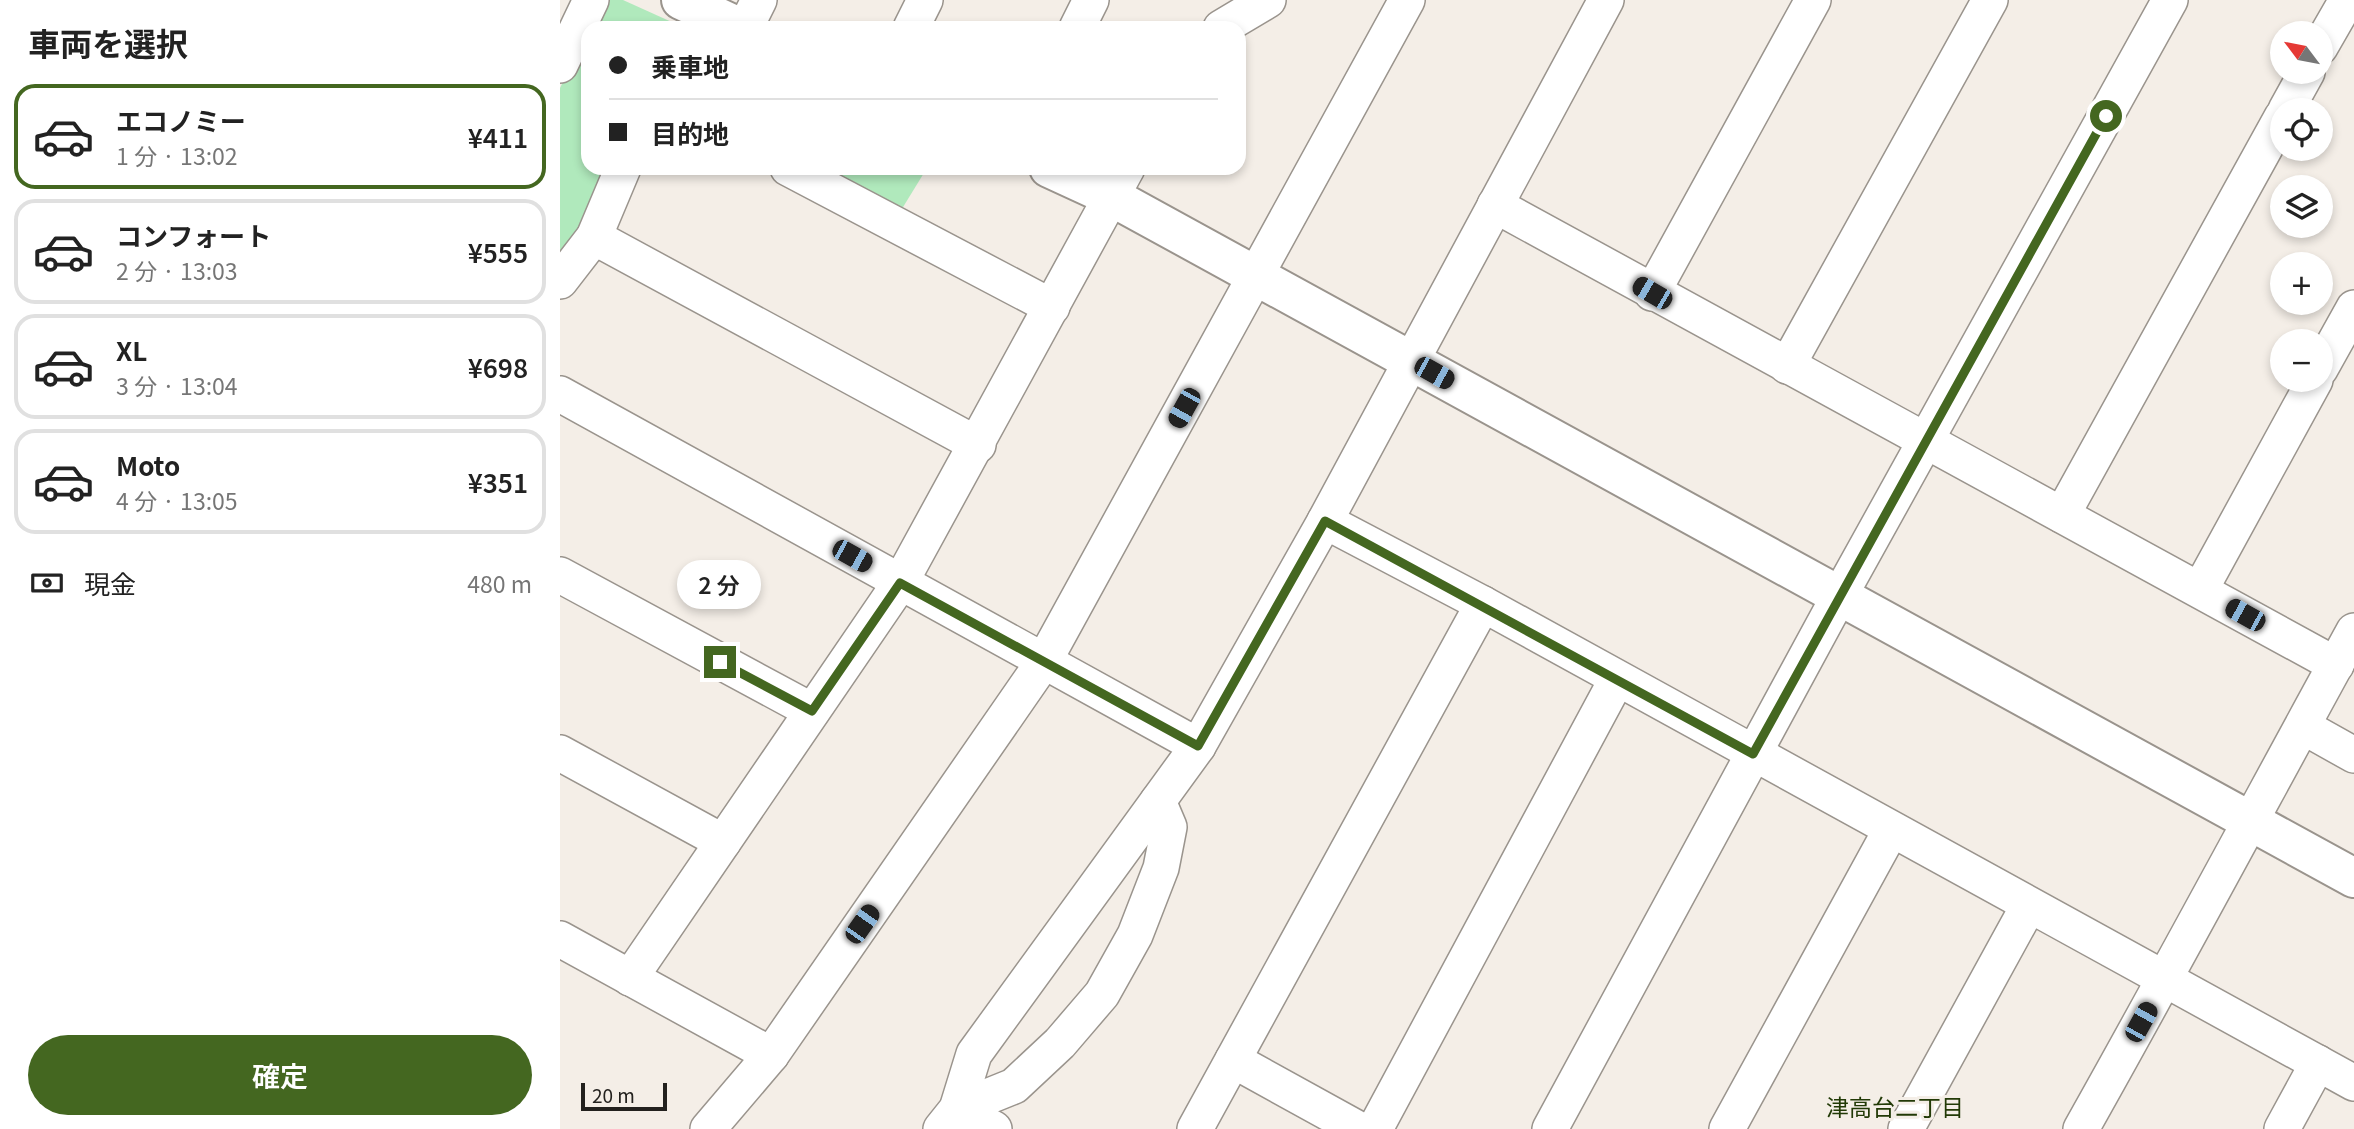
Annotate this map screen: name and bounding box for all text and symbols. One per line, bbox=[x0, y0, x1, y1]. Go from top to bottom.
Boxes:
text: 車両を選択 bbox=[28, 19, 188, 65]
north arrow bbox=[2270, 21, 2333, 84]
map controls bbox=[2270, 21, 2333, 392]
text: 乗車地 bbox=[651, 47, 729, 84]
button: locate bbox=[2270, 98, 2333, 161]
route start bbox=[2090, 100, 2122, 132]
text: エコノミー bbox=[116, 101, 246, 138]
icon: car bbox=[32, 105, 95, 168]
text: 目的地 bbox=[651, 114, 729, 151]
text: ¥411 bbox=[468, 118, 528, 155]
text: 1 分 · 13:02 bbox=[116, 138, 238, 172]
button: layers bbox=[2270, 175, 2333, 238]
text: コンフォート bbox=[116, 216, 271, 253]
icon: car bbox=[32, 220, 95, 283]
text: ¥555 bbox=[468, 233, 528, 270]
button: + bbox=[2270, 252, 2333, 315]
text: 2 分 · 13:03 bbox=[116, 253, 238, 287]
car bbox=[1629, 273, 1676, 313]
button: − bbox=[2270, 329, 2333, 392]
text: XL bbox=[116, 331, 147, 368]
icon: car bbox=[32, 335, 95, 398]
text: ¥698 bbox=[468, 348, 528, 385]
car bbox=[1411, 354, 1458, 392]
text: 3 分 · 13:04 bbox=[116, 368, 238, 402]
car bbox=[1165, 385, 1204, 431]
text: Moto bbox=[116, 446, 180, 483]
icon: car bbox=[32, 450, 95, 513]
text: ¥351 bbox=[468, 463, 528, 500]
text: 4 分 · 13:05 bbox=[116, 483, 238, 517]
car bbox=[829, 537, 876, 575]
callout: 2 分 bbox=[678, 560, 762, 610]
icon: cash bbox=[28, 564, 66, 602]
text: 現金 bbox=[84, 564, 136, 601]
text: 480 m bbox=[467, 566, 532, 600]
text: 2 分 bbox=[698, 567, 740, 601]
car bbox=[2222, 596, 2269, 634]
route end bbox=[704, 646, 736, 678]
car bbox=[842, 901, 883, 947]
car bbox=[2122, 999, 2161, 1045]
button: 確定 bbox=[28, 1035, 532, 1115]
scale bar bbox=[581, 1080, 667, 1112]
text: 20 m bbox=[592, 1081, 635, 1108]
district label: 津高台二丁目 bbox=[1826, 1089, 1964, 1123]

